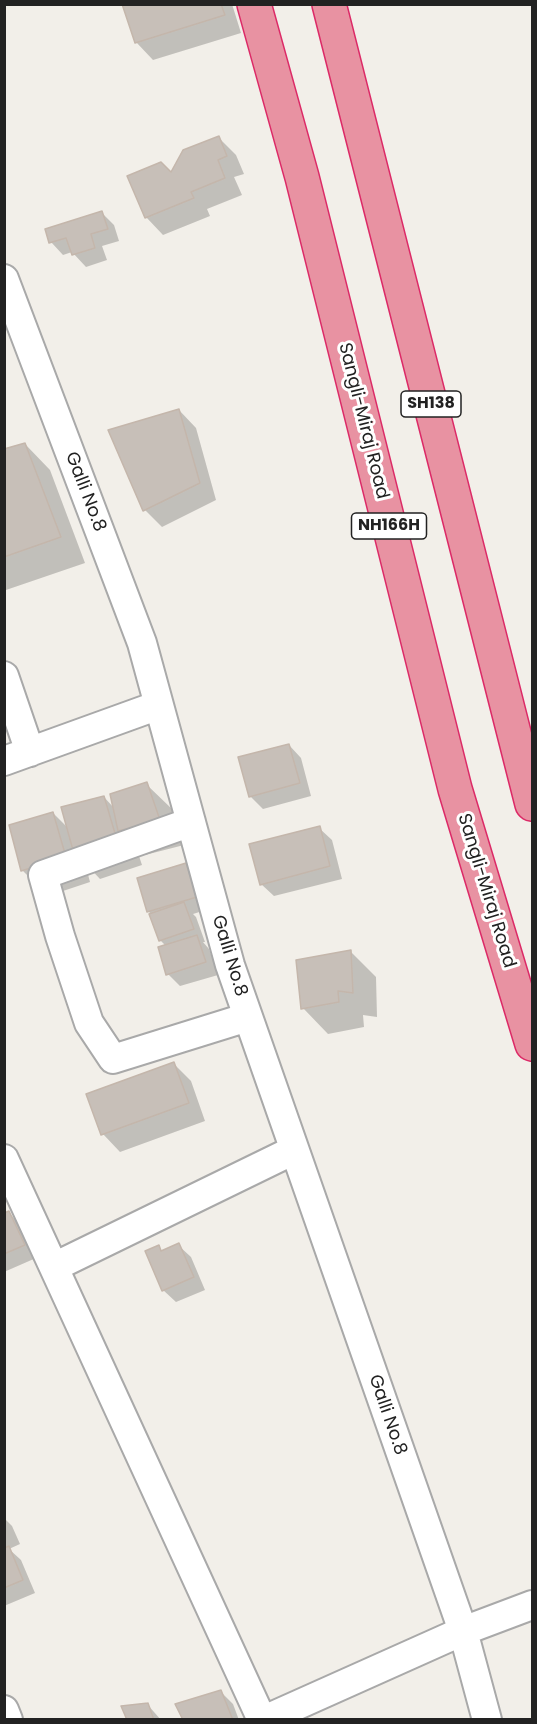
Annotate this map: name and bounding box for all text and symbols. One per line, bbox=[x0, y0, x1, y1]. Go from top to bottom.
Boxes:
street label: Sangli-Miraj Road bbox=[333, 341, 393, 501]
road number: SH138 bbox=[401, 391, 461, 417]
street label: Galli No.8 bbox=[60, 449, 110, 535]
road number: NH166H bbox=[352, 513, 426, 539]
street label: Sangli-Miraj Road bbox=[452, 811, 520, 971]
street label: Galli No.8 bbox=[206, 913, 252, 999]
street label: Galli No.8 bbox=[363, 1372, 411, 1458]

